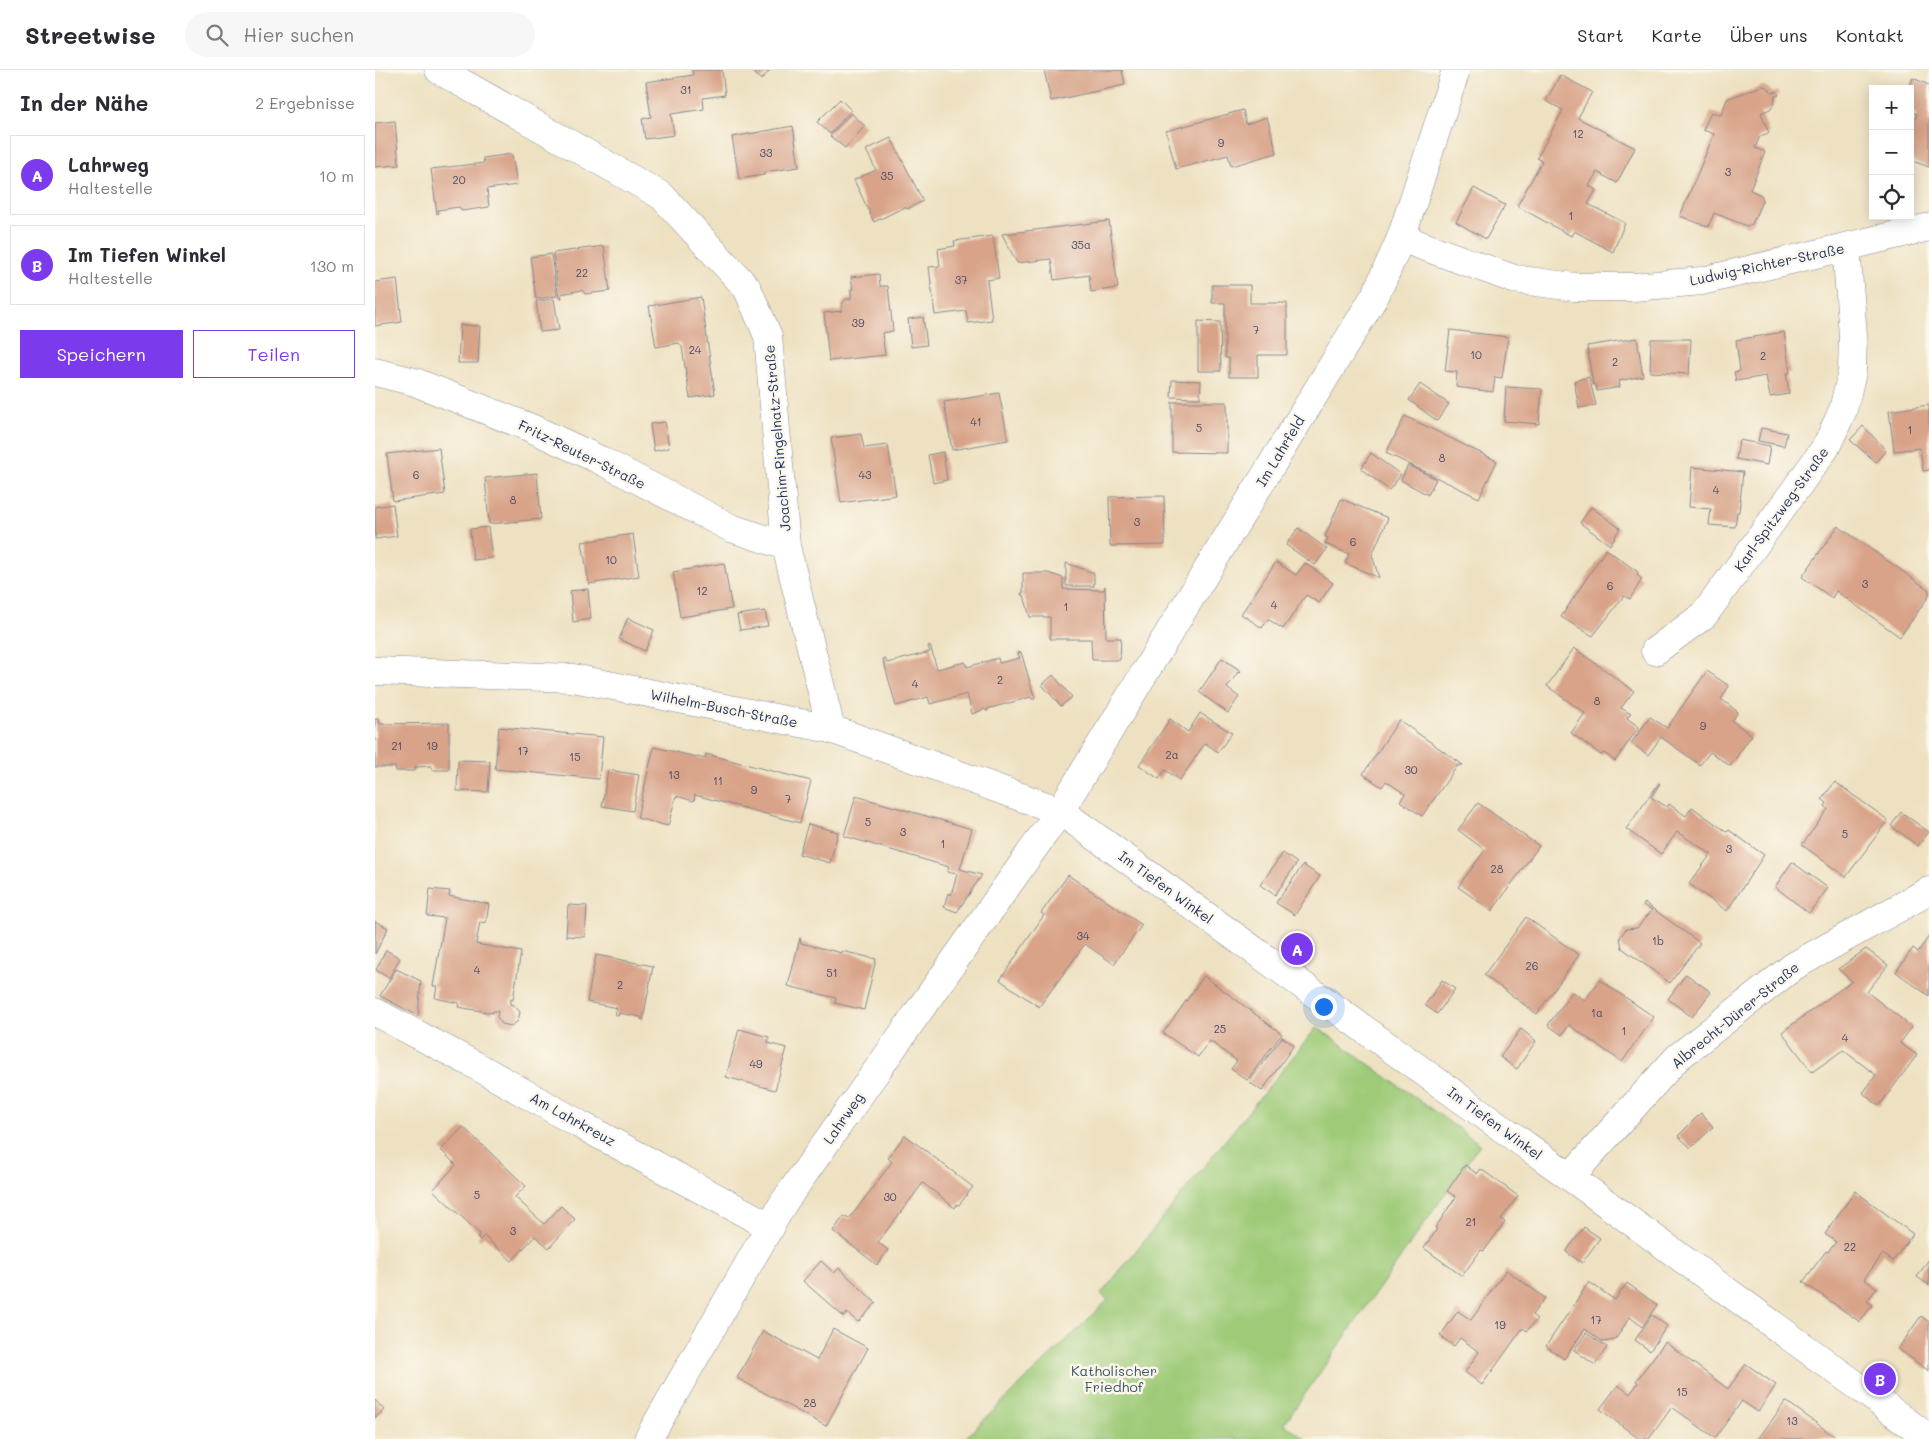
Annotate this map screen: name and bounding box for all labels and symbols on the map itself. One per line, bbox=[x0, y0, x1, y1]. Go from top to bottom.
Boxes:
house number: 31 bbox=[680, 82, 692, 97]
house number: 12 bbox=[1572, 126, 1584, 141]
house number: 9 bbox=[1218, 135, 1225, 150]
house number: 33 bbox=[760, 145, 773, 160]
house number: 3 bbox=[1725, 164, 1732, 179]
house number: 35 bbox=[881, 168, 893, 183]
house number: 20 bbox=[453, 172, 466, 187]
house number: 1 bbox=[1569, 208, 1573, 223]
house number: 35a bbox=[1071, 237, 1091, 252]
street label: Ludwig-Richter-Straße bbox=[1688, 238, 1846, 290]
house number: 22 bbox=[576, 265, 588, 280]
house number: 37 bbox=[955, 272, 967, 287]
house number: 39 bbox=[852, 315, 865, 330]
house number: 7 bbox=[1253, 322, 1259, 337]
house number: 24 bbox=[689, 342, 702, 357]
street label: Joachim-Ringelnatz-Straße bbox=[759, 344, 795, 532]
house number: 10 bbox=[1470, 347, 1482, 362]
house number: 2 bbox=[1760, 348, 1766, 363]
house number: 2 bbox=[1612, 354, 1618, 369]
street label: Im Lahrfeld bbox=[1251, 412, 1309, 490]
house number: 41 bbox=[970, 414, 982, 429]
street label: Fritz-Reuter-Straße bbox=[515, 415, 649, 493]
house number: 5 bbox=[1196, 420, 1202, 435]
house number: 1 bbox=[1908, 422, 1912, 437]
street label: Karl-Spitzweg-Straße bbox=[1729, 443, 1833, 575]
house number: 8 bbox=[1439, 450, 1446, 465]
house number: 6 bbox=[413, 467, 419, 482]
house number: 43 bbox=[859, 467, 872, 482]
house number: 4 bbox=[1713, 482, 1720, 497]
house number: 8 bbox=[510, 492, 517, 507]
house number: 3 bbox=[1134, 514, 1141, 529]
house number: 6 bbox=[1350, 534, 1356, 549]
house number: 10 bbox=[605, 552, 617, 567]
house number: 3 bbox=[1862, 576, 1869, 591]
house number: 6 bbox=[1607, 578, 1613, 593]
house number: 12 bbox=[696, 583, 708, 598]
house number: 4 bbox=[1271, 597, 1278, 612]
house number: 1 bbox=[1064, 599, 1068, 614]
house number: 2 bbox=[997, 672, 1003, 687]
house number: 4 bbox=[912, 676, 919, 691]
street label: Wilhelm-Busch-Straße bbox=[649, 684, 799, 732]
house number: 8 bbox=[1594, 693, 1601, 708]
house number: 9 bbox=[1700, 718, 1707, 733]
house number: 21 bbox=[391, 738, 403, 753]
house number: 19 bbox=[426, 738, 438, 753]
house number: 17 bbox=[517, 743, 529, 758]
house number: 2a bbox=[1166, 747, 1179, 762]
house number: 15 bbox=[569, 749, 581, 764]
house number: 30 bbox=[1404, 762, 1418, 777]
house number: 13 bbox=[668, 767, 680, 782]
house number: 11 bbox=[713, 773, 723, 788]
house number: 9 bbox=[751, 782, 758, 797]
house number: 7 bbox=[785, 791, 791, 806]
house number: 5 bbox=[865, 814, 871, 829]
house number: 3 bbox=[900, 824, 907, 839]
house number: 5 bbox=[1842, 826, 1848, 841]
house number: 1 bbox=[941, 836, 945, 851]
house number: 3 bbox=[1726, 841, 1733, 856]
street label: Im Tiefen Winkel bbox=[1115, 846, 1217, 928]
house number: 28 bbox=[1491, 861, 1504, 876]
house number: 34 bbox=[1077, 928, 1090, 943]
pin: A bbox=[1281, 930, 1313, 968]
house number: 1b bbox=[1652, 933, 1664, 948]
house number: 26 bbox=[1526, 958, 1538, 973]
street label: Albrecht-Dürer-Straße bbox=[1667, 958, 1803, 1072]
house number: 4 bbox=[474, 962, 481, 977]
house number: 51 bbox=[826, 965, 838, 980]
house number: 2 bbox=[617, 977, 623, 992]
your location bbox=[1311, 994, 1337, 1020]
house number: 1a bbox=[1591, 1005, 1603, 1020]
house number: 25 bbox=[1214, 1021, 1226, 1036]
house number: 1 bbox=[1622, 1023, 1626, 1038]
house number: 4 bbox=[1842, 1030, 1849, 1045]
house number: 49 bbox=[750, 1056, 763, 1071]
street label: Im Tiefen Winkel bbox=[1444, 1082, 1546, 1164]
street label: Am Lahrkreuz bbox=[527, 1088, 619, 1150]
street label: Lahrweg bbox=[818, 1089, 868, 1147]
house number: 5 bbox=[474, 1187, 480, 1202]
house number: 30 bbox=[883, 1189, 897, 1204]
house number: 21 bbox=[1465, 1214, 1477, 1229]
house number: 3 bbox=[510, 1223, 517, 1238]
house number: 22 bbox=[1844, 1239, 1856, 1254]
house number: 17 bbox=[1590, 1312, 1602, 1327]
house number: 19 bbox=[1494, 1317, 1506, 1332]
pin: B bbox=[1864, 1360, 1896, 1398]
park label: Katholischer Friedhof bbox=[1071, 1361, 1157, 1396]
house number: 15 bbox=[1676, 1384, 1688, 1399]
house number: 28 bbox=[804, 1395, 817, 1410]
house number: 13 bbox=[1786, 1413, 1798, 1428]

